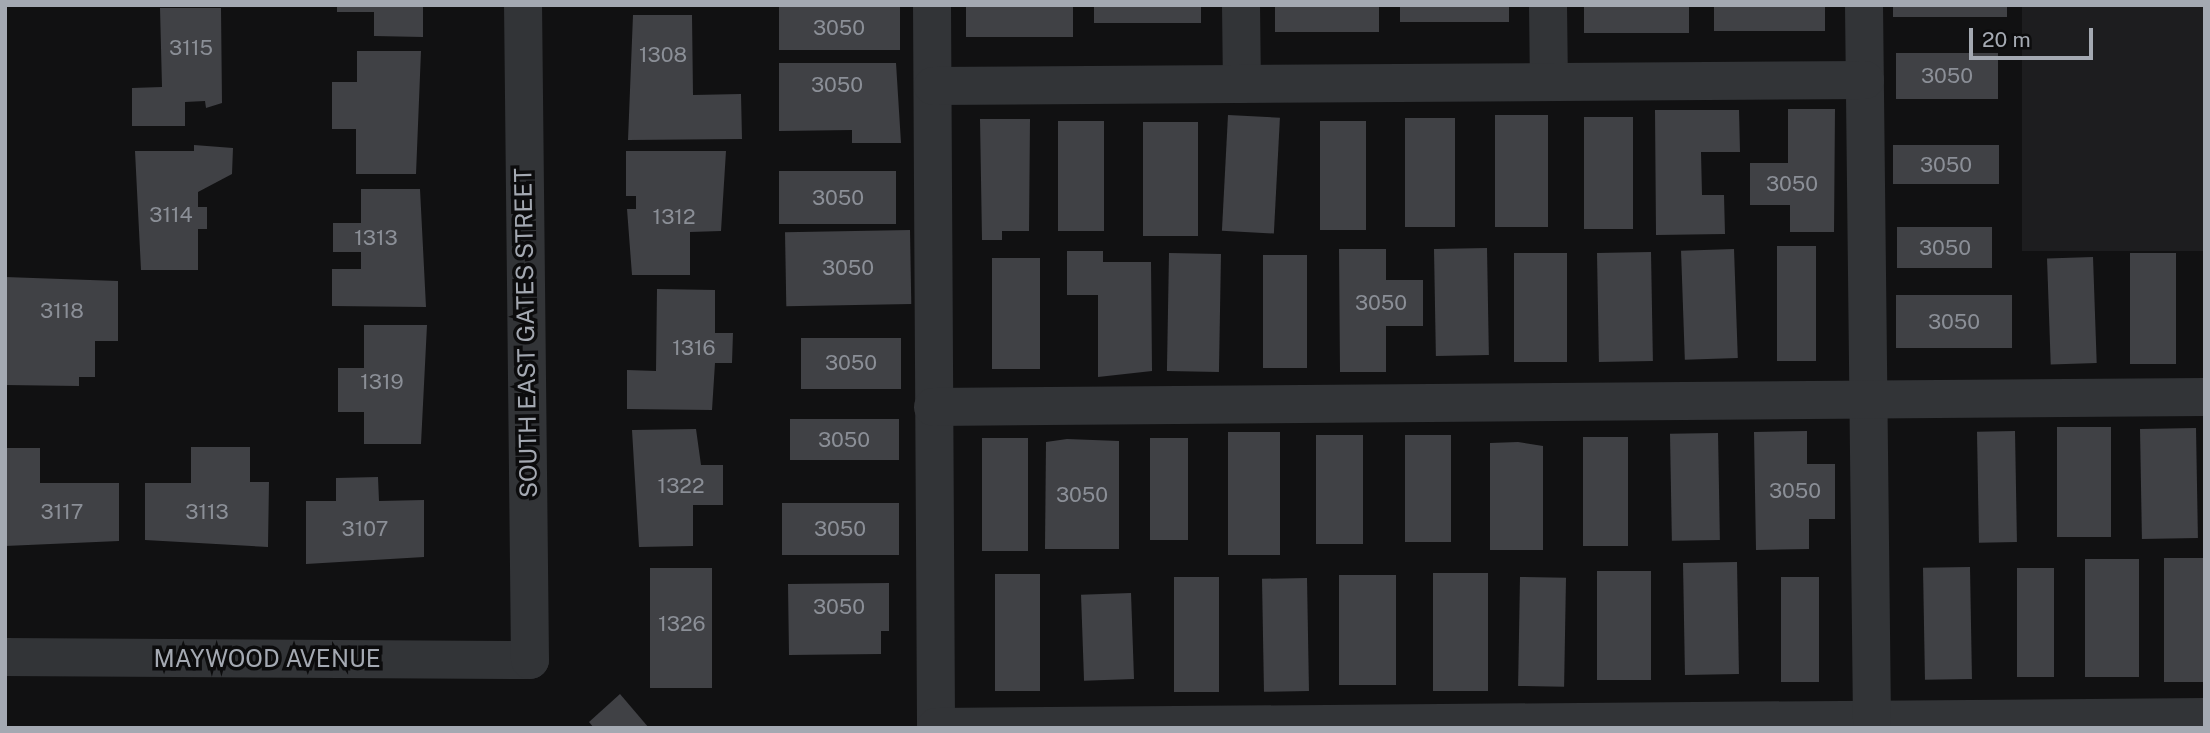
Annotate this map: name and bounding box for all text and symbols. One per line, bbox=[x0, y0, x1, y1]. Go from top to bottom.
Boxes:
scale bar bbox=[1972, 14, 2096, 58]
house number: 3050 bbox=[813, 15, 865, 41]
text: 20 m bbox=[1982, 27, 2031, 52]
house number: 3115 bbox=[169, 35, 213, 61]
house number: 1308 bbox=[639, 42, 687, 68]
house number: 3050 bbox=[1921, 63, 1973, 89]
house number: 3050 bbox=[811, 72, 863, 98]
house number: 3050 bbox=[1920, 152, 1972, 178]
street label: SOUTH EAST GATES STREET bbox=[509, 168, 543, 498]
house number: 3050 bbox=[1766, 171, 1818, 197]
house number: 3050 bbox=[812, 185, 864, 211]
house number: 3114 bbox=[149, 202, 193, 228]
house number: 1312 bbox=[653, 204, 695, 230]
house number: 1313 bbox=[354, 225, 398, 251]
house number: 3050 bbox=[1919, 235, 1971, 261]
house number: 3050 bbox=[822, 255, 874, 281]
house number: 3050 bbox=[1355, 290, 1407, 316]
house number: 3118 bbox=[40, 298, 84, 324]
house number: 3050 bbox=[1928, 309, 1980, 335]
house number: 1316 bbox=[672, 335, 716, 361]
house number: 3050 bbox=[825, 350, 877, 376]
house number: 1319 bbox=[360, 369, 404, 395]
house number: 3050 bbox=[818, 427, 870, 453]
house number: 1322 bbox=[658, 473, 704, 499]
house number: 3050 bbox=[1769, 478, 1821, 504]
house number: 3050 bbox=[1056, 482, 1108, 508]
house number: 3117 bbox=[41, 499, 83, 525]
house number: 3113 bbox=[185, 499, 229, 525]
house number: 3107 bbox=[342, 516, 388, 542]
house number: 3050 bbox=[814, 516, 866, 542]
house number: 3050 bbox=[813, 594, 865, 620]
house number: 1326 bbox=[658, 611, 706, 637]
street label: MAYWOOD AVENUE bbox=[153, 645, 381, 673]

